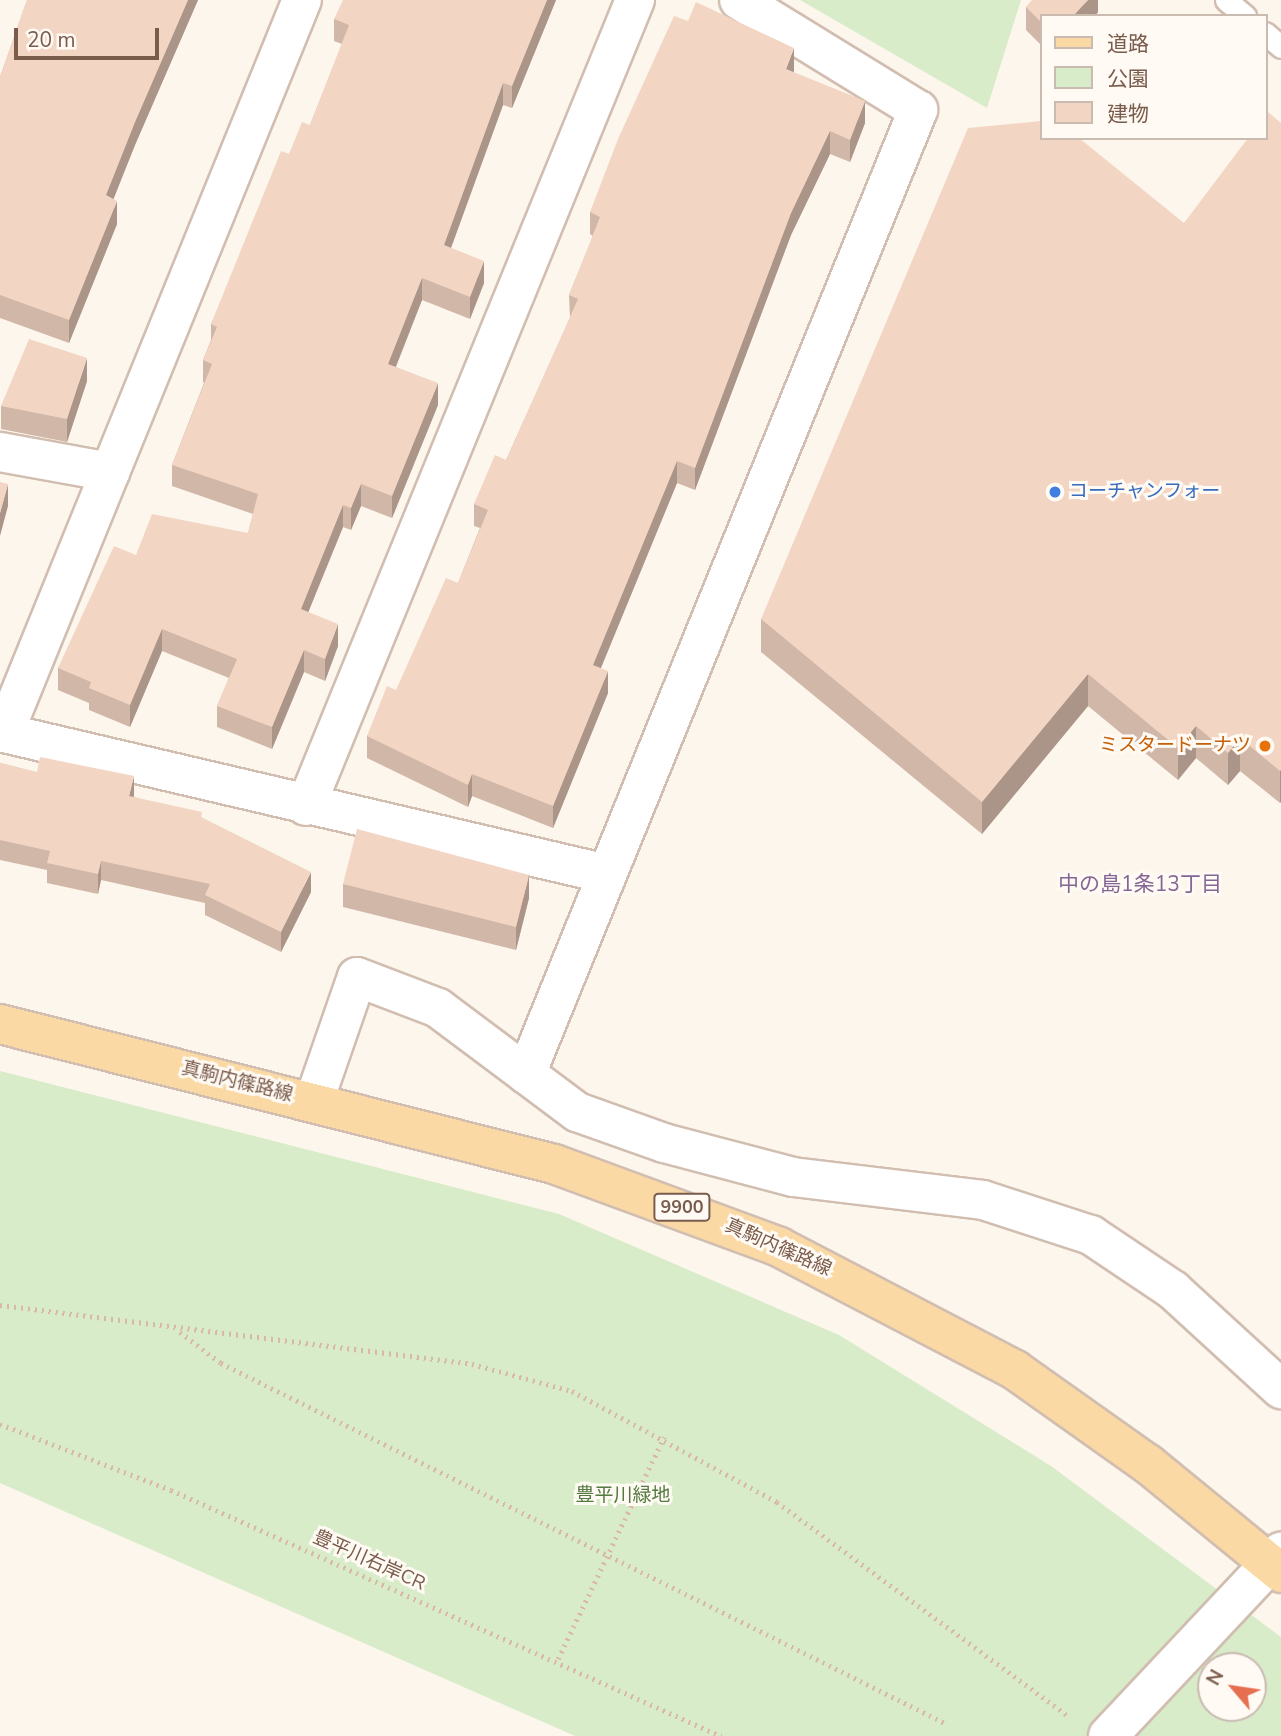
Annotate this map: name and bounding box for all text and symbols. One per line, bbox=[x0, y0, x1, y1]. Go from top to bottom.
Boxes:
scale bar bbox=[18, 14, 163, 58]
legend bbox=[1040, 14, 1267, 140]
text: 20 m bbox=[27, 26, 76, 54]
text: 道路 bbox=[1107, 30, 1149, 58]
text: 公園 bbox=[1107, 65, 1149, 93]
text: 建物 bbox=[1107, 100, 1149, 128]
place label: コーチャンフォー bbox=[1069, 481, 1221, 503]
marker: コーチャンフォー bbox=[1047, 484, 1063, 500]
place label: ミスタードーナツ bbox=[1099, 735, 1251, 757]
marker: ミスタードーナツ bbox=[1257, 738, 1273, 754]
district label: 中の島1条13丁目 bbox=[1058, 871, 1222, 897]
street label: 真駒内篠路線 bbox=[179, 1057, 295, 1107]
road number: 9900 bbox=[652, 1192, 712, 1222]
street label: 真駒内篠路線 bbox=[721, 1214, 835, 1282]
park label: 豊平川緑地 bbox=[576, 1485, 670, 1507]
street label: 豊平川右岸CR bbox=[309, 1526, 429, 1596]
north arrow bbox=[1197, 1652, 1267, 1722]
text: N bbox=[1201, 1665, 1230, 1690]

